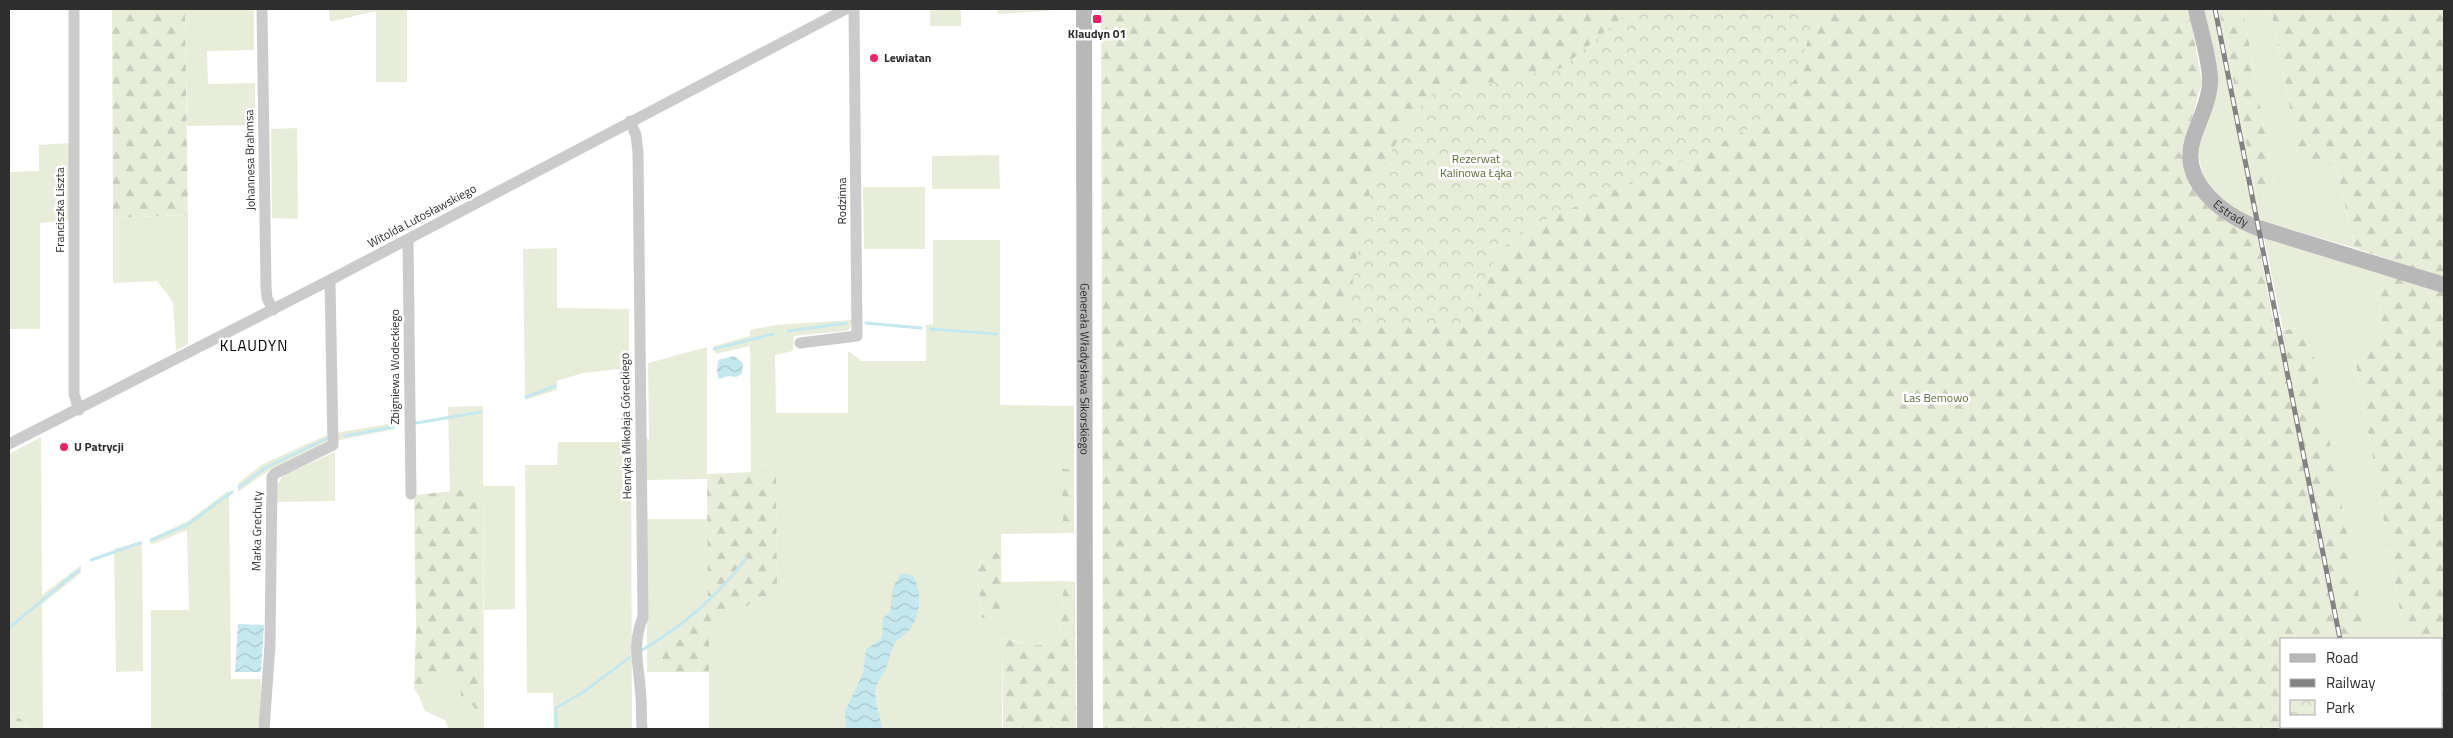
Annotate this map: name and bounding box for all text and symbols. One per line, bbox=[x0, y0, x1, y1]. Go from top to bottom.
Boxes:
marker: Klaudyn 01 bbox=[1091, 13, 1103, 25]
place label: Klaudyn 01 bbox=[1068, 24, 1126, 43]
place label: Lewiatan bbox=[884, 48, 931, 67]
marker: Lewiatan bbox=[868, 52, 880, 64]
street label: Johannesa Brahmsa bbox=[239, 109, 260, 211]
park label: Rezerwat Kalinowa Łąka bbox=[1440, 149, 1512, 182]
street label: Franciszka Liszta bbox=[50, 167, 69, 253]
street label: Rodzinna bbox=[832, 178, 851, 224]
street label: Witolda Lutosławskiego bbox=[364, 179, 480, 252]
street label: Estrady bbox=[2209, 195, 2252, 232]
street label: Generała Władysława Sikorskiego bbox=[1075, 283, 1095, 455]
street label: Zbigniewa Wodeckiego bbox=[385, 309, 404, 425]
district label: KLAUDYN bbox=[220, 334, 288, 357]
street label: Henryka Mikołaja Góreckiego bbox=[615, 353, 636, 499]
park label: Las Bemowo bbox=[1903, 388, 1969, 407]
place label: U Patrycji bbox=[74, 437, 124, 456]
marker: U Patrycji bbox=[58, 441, 70, 453]
street label: Marka Grechuty bbox=[246, 491, 267, 571]
legend bbox=[2280, 638, 2443, 728]
text: Road bbox=[2326, 646, 2358, 669]
text: Railway bbox=[2326, 671, 2376, 694]
text: Park bbox=[2326, 696, 2355, 719]

